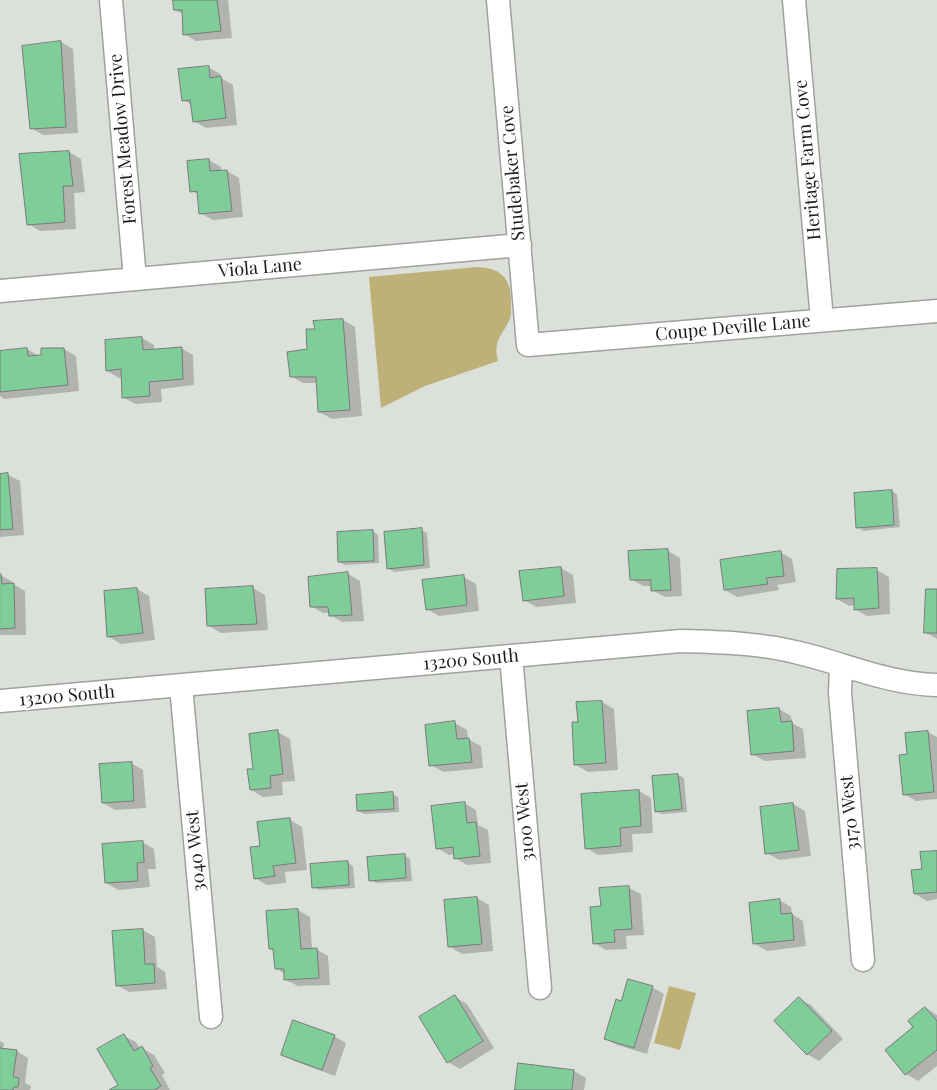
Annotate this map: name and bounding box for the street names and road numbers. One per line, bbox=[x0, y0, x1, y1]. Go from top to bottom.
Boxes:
street label: Forest Meadow Drive bbox=[105, 53, 141, 225]
street label: Heritage Farm Cove bbox=[790, 79, 826, 241]
street label: Studebaker Cove bbox=[496, 104, 530, 242]
street label: Viola Lane bbox=[217, 254, 303, 282]
street label: Coupe Deville Lane bbox=[654, 310, 812, 346]
street label: 13200 South bbox=[422, 645, 520, 675]
street label: 13200 South bbox=[18, 681, 116, 711]
street label: 3170 West bbox=[836, 774, 864, 852]
street label: 3100 West bbox=[511, 781, 539, 863]
street label: 3040 West bbox=[182, 809, 210, 893]

